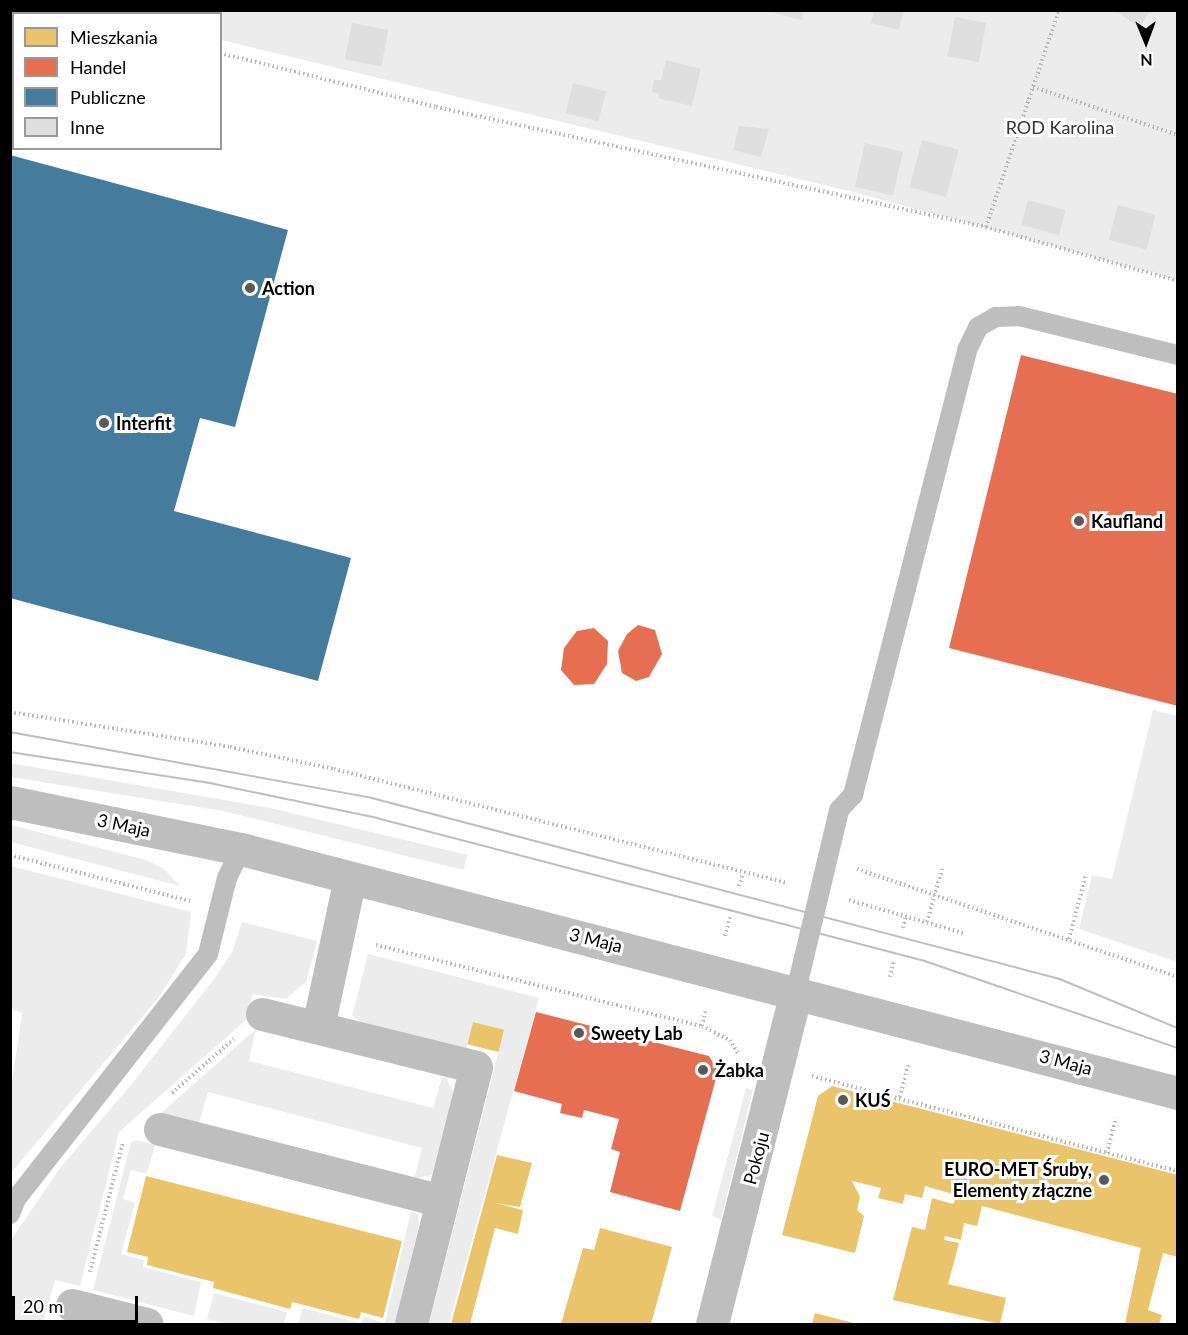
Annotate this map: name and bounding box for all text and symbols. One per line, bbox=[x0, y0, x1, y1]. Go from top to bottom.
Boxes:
legend bbox=[12, 12, 222, 150]
north arrow bbox=[1116, 12, 1176, 72]
text: Mieszkania bbox=[70, 26, 158, 48]
text: N bbox=[1140, 51, 1153, 70]
text: Handel bbox=[70, 56, 126, 78]
text: Publiczne bbox=[70, 86, 146, 108]
text: Inne bbox=[70, 116, 105, 138]
park label: ROD Karolina bbox=[1006, 116, 1114, 138]
place label: Action bbox=[262, 277, 315, 299]
marker: Action bbox=[243, 281, 257, 295]
place label: Interfit bbox=[116, 412, 172, 434]
marker: Interfit bbox=[97, 416, 111, 430]
place label: Kaufland bbox=[1091, 510, 1163, 532]
marker: Kaufland bbox=[1072, 514, 1086, 528]
street label: 3 Maja bbox=[95, 809, 153, 841]
street label: 3 Maja bbox=[567, 923, 625, 957]
place label: Sweety Lab bbox=[591, 1022, 683, 1044]
marker: Sweety Lab bbox=[572, 1026, 586, 1040]
street label: 3 Maja bbox=[1037, 1045, 1095, 1079]
place label: Żabka bbox=[715, 1059, 764, 1081]
marker: Żabka bbox=[696, 1063, 710, 1077]
place label: KUŚ bbox=[855, 1089, 891, 1111]
marker: KUŚ bbox=[836, 1093, 850, 1107]
street label: Pokoju bbox=[739, 1129, 773, 1187]
place label: EURO-MET Śruby, Elementy złączne bbox=[944, 1159, 1092, 1202]
marker: EURO-MET Śruby, Elementy złączne bbox=[1097, 1173, 1111, 1187]
scale bar bbox=[15, 1284, 141, 1322]
text: 20 m bbox=[23, 1295, 63, 1317]

